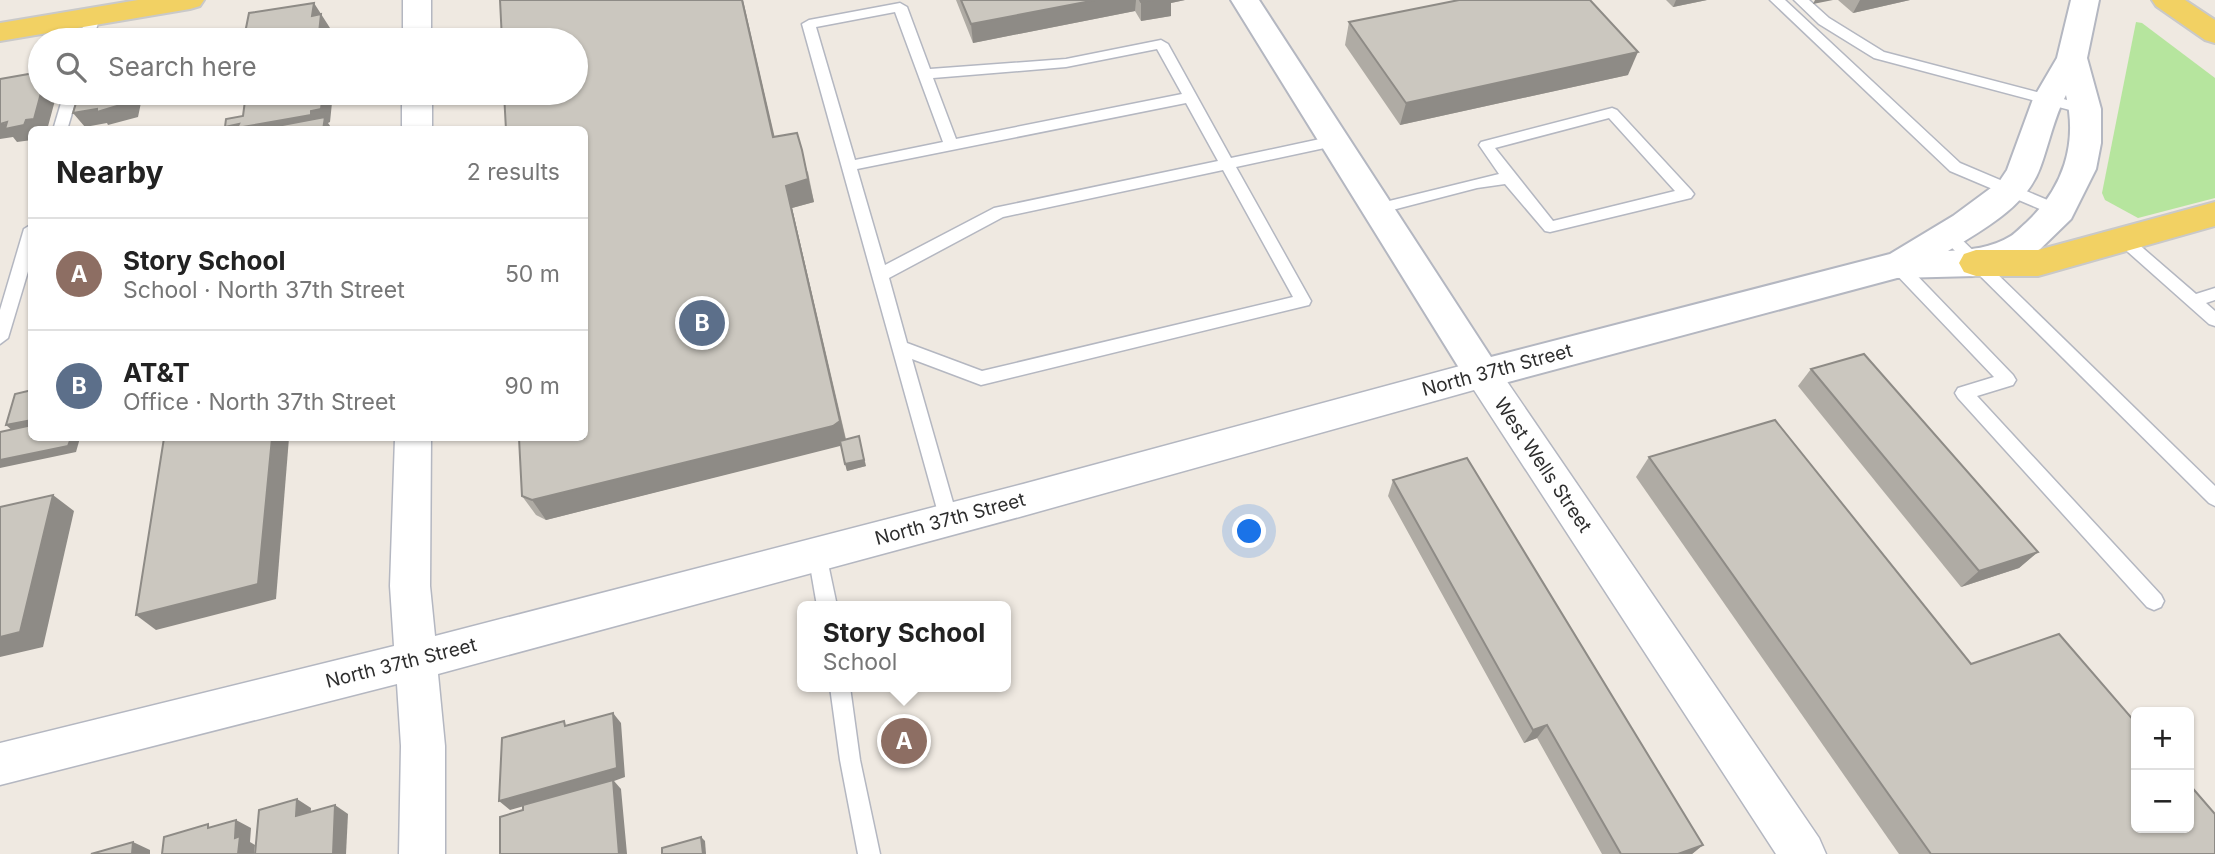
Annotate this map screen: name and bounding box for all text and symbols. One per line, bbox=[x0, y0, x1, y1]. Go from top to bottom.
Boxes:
search box bbox=[28, 28, 588, 105]
icon: search bbox=[52, 48, 90, 86]
text: Search here bbox=[108, 51, 257, 82]
text: Nearby bbox=[56, 154, 164, 190]
text: 2 results bbox=[467, 158, 560, 186]
text: Story School bbox=[123, 245, 286, 276]
text: A bbox=[70, 260, 88, 288]
text: 50 m bbox=[505, 260, 560, 288]
text: School · North 37th Street bbox=[123, 276, 405, 304]
pin: B bbox=[679, 297, 725, 349]
street label: North 37th Street bbox=[1419, 339, 1575, 401]
text: AT&T bbox=[123, 357, 190, 388]
text: B bbox=[71, 372, 87, 400]
text: 90 m bbox=[505, 372, 560, 400]
text: Office · North 37th Street bbox=[123, 388, 396, 416]
street label: West Wells Street bbox=[1489, 393, 1597, 537]
street label: North 37th Street bbox=[872, 488, 1028, 550]
your location bbox=[1232, 514, 1266, 548]
popup bbox=[797, 601, 1011, 692]
text: Story School bbox=[823, 617, 985, 648]
street label: North 37th Street bbox=[323, 633, 479, 693]
text: School bbox=[823, 648, 897, 676]
map controls bbox=[2131, 707, 2194, 833]
button: + bbox=[2131, 707, 2194, 770]
pin: A bbox=[881, 715, 927, 767]
button: − bbox=[2131, 770, 2194, 833]

